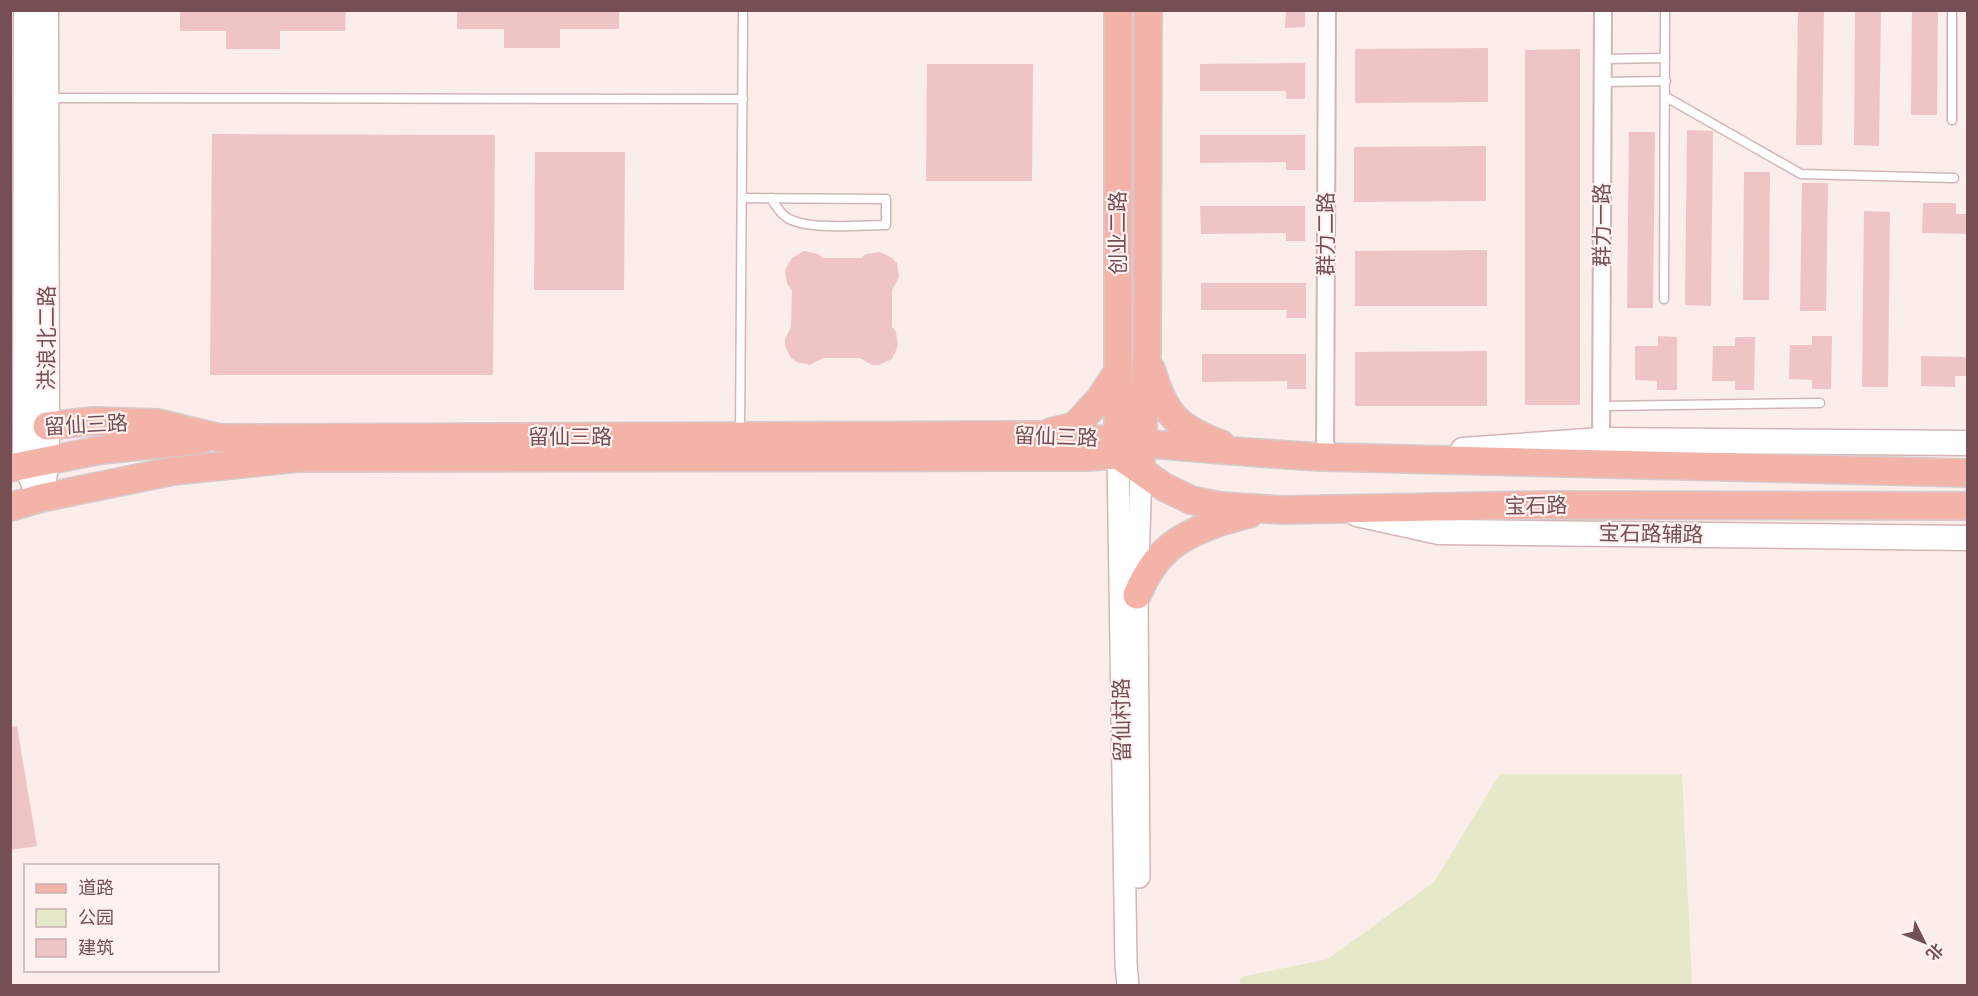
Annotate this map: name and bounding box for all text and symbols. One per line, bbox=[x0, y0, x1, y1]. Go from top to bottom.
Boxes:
street label: 群力一路 bbox=[1587, 183, 1617, 267]
street label: 创业二路 bbox=[1103, 191, 1133, 275]
street label: 群力二路 bbox=[1311, 192, 1341, 276]
street label: 洪浪北二路 bbox=[32, 286, 62, 391]
street label: 留仙三路 bbox=[43, 408, 129, 442]
street label: 留仙三路 bbox=[1014, 421, 1098, 453]
street label: 留仙三路 bbox=[528, 422, 612, 452]
street label: 宝石路 bbox=[1504, 490, 1568, 522]
street label: 宝石路辅路 bbox=[1598, 518, 1704, 550]
street label: 留仙村路 bbox=[1106, 678, 1138, 762]
legend bbox=[24, 864, 219, 972]
text: 道路 bbox=[78, 875, 114, 901]
text: 公园 bbox=[78, 905, 114, 931]
north arrow bbox=[1894, 912, 1954, 972]
text: 建筑 bbox=[78, 935, 114, 961]
text: 北 bbox=[1921, 938, 1948, 966]

